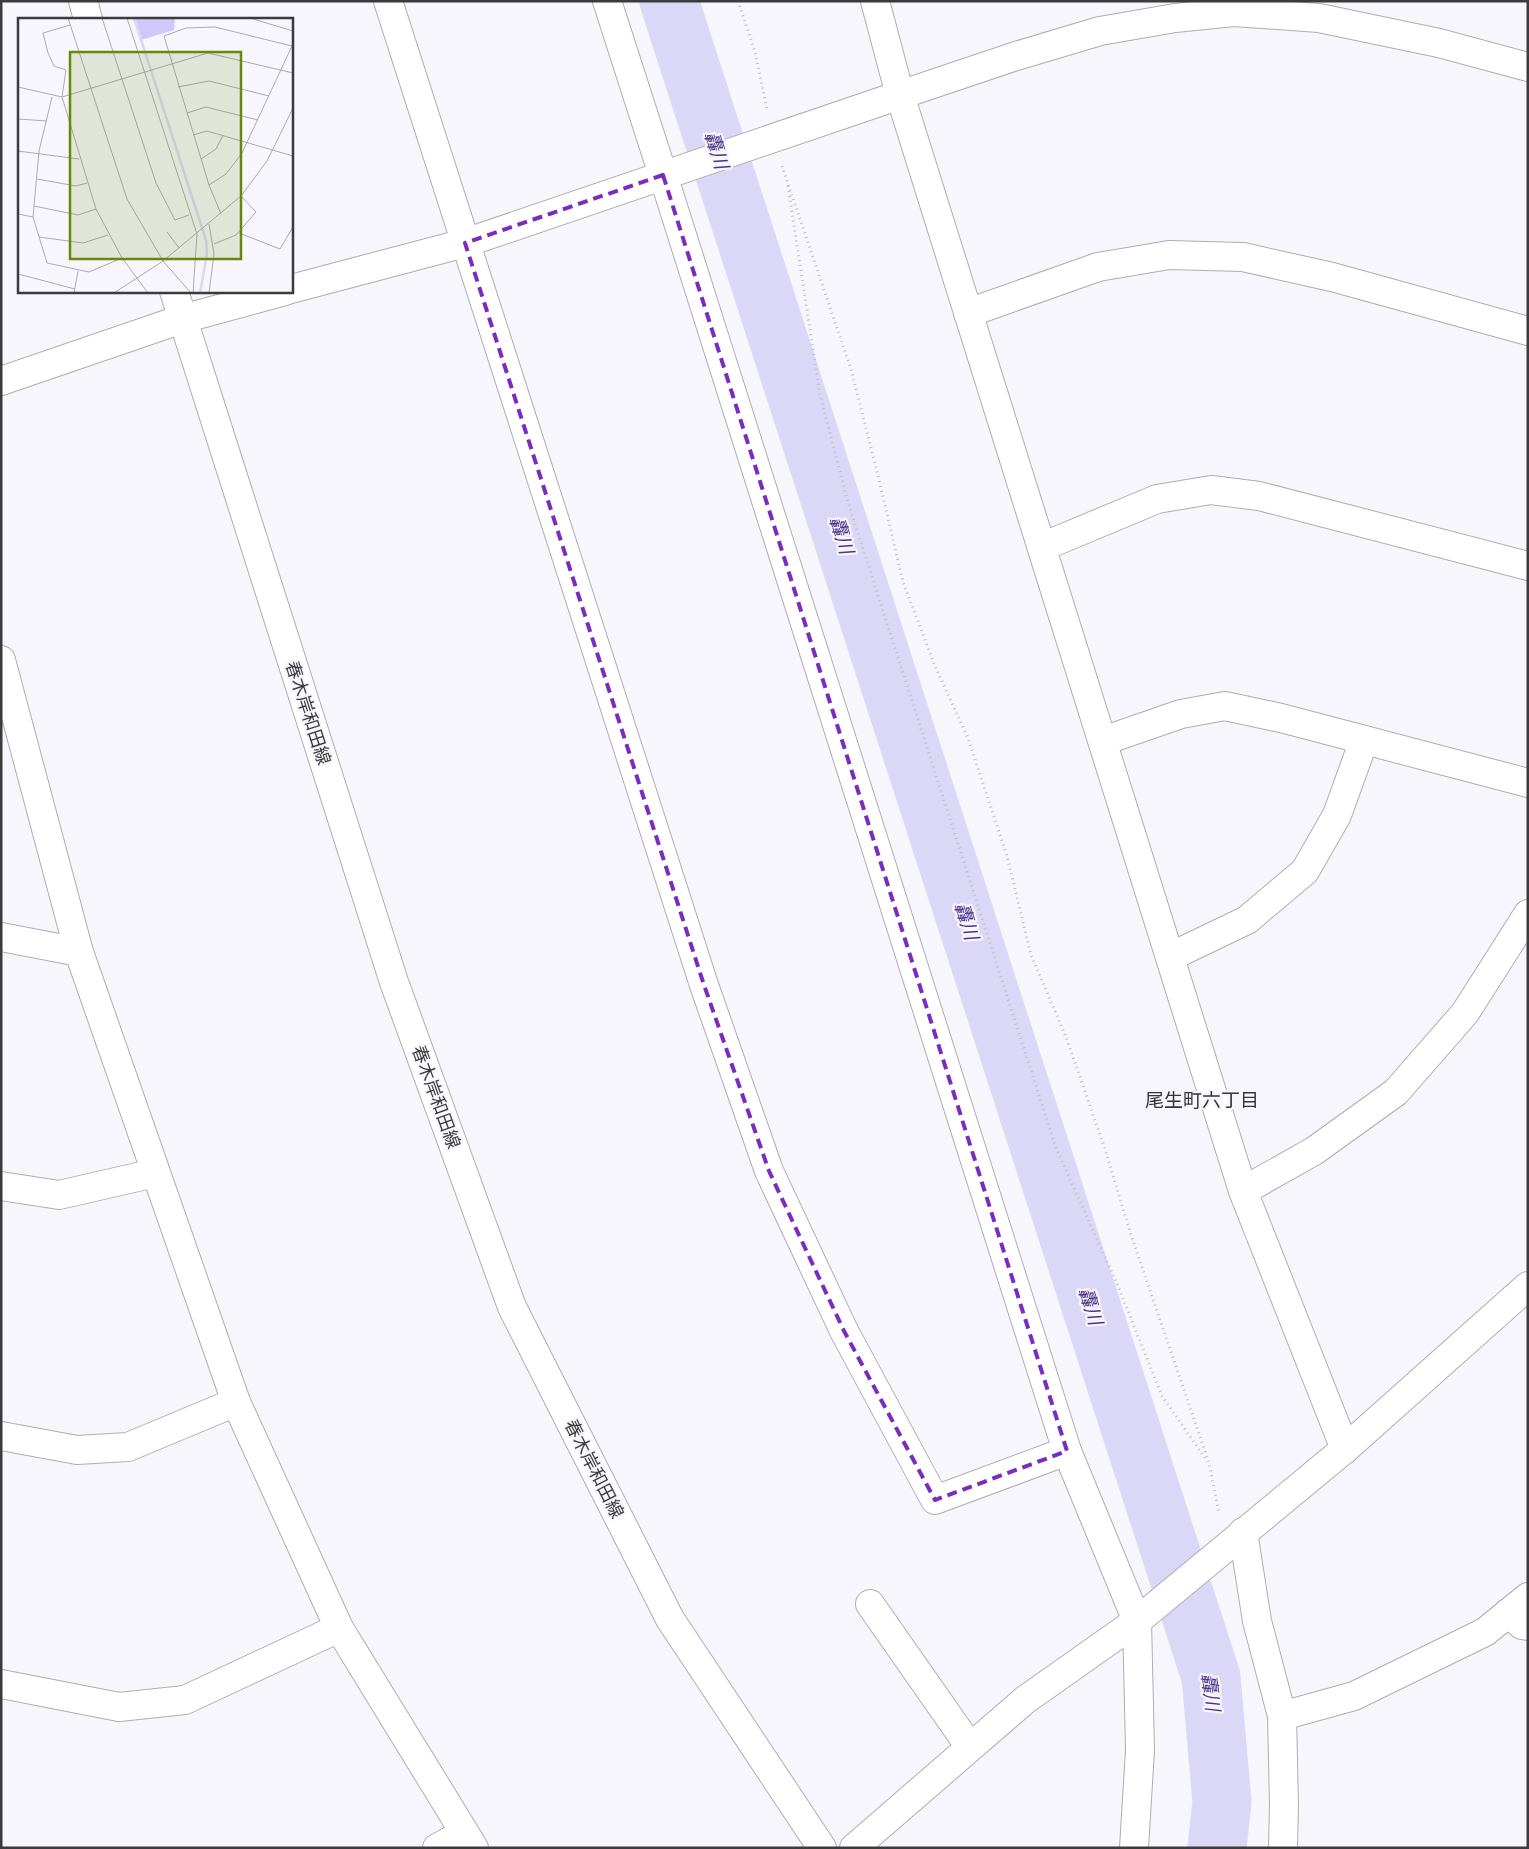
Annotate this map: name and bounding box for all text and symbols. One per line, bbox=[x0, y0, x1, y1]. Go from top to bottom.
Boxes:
inset map bbox=[18, 18, 292, 292]
water label: 轟川 bbox=[699, 129, 734, 174]
water label: 轟川 bbox=[824, 514, 859, 559]
street label: 春木岸和田線 bbox=[281, 658, 335, 768]
water label: 轟川 bbox=[949, 900, 984, 945]
street label: 春木岸和田線 bbox=[407, 1042, 465, 1152]
district label: 尾生町六丁目 bbox=[1145, 1089, 1259, 1113]
water label: 轟川 bbox=[1073, 1285, 1108, 1330]
street label: 春木岸和田線 bbox=[560, 1416, 628, 1522]
water label: 轟川 bbox=[1195, 1672, 1225, 1715]

